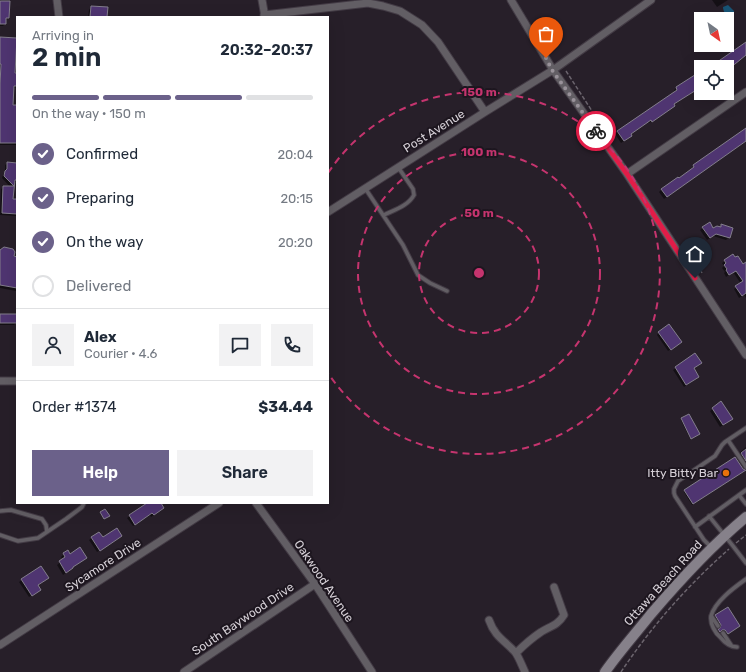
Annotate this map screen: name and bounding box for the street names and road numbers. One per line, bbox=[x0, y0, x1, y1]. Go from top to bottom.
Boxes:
street label: Post Avenue bbox=[401, 106, 468, 155]
street label: Sycamore Drive bbox=[62, 535, 144, 595]
street label: Oakwood Avenue bbox=[291, 537, 357, 625]
street label: Ottawa Beach Road bbox=[621, 538, 705, 628]
street label: South Baywood Drive bbox=[189, 580, 297, 658]

